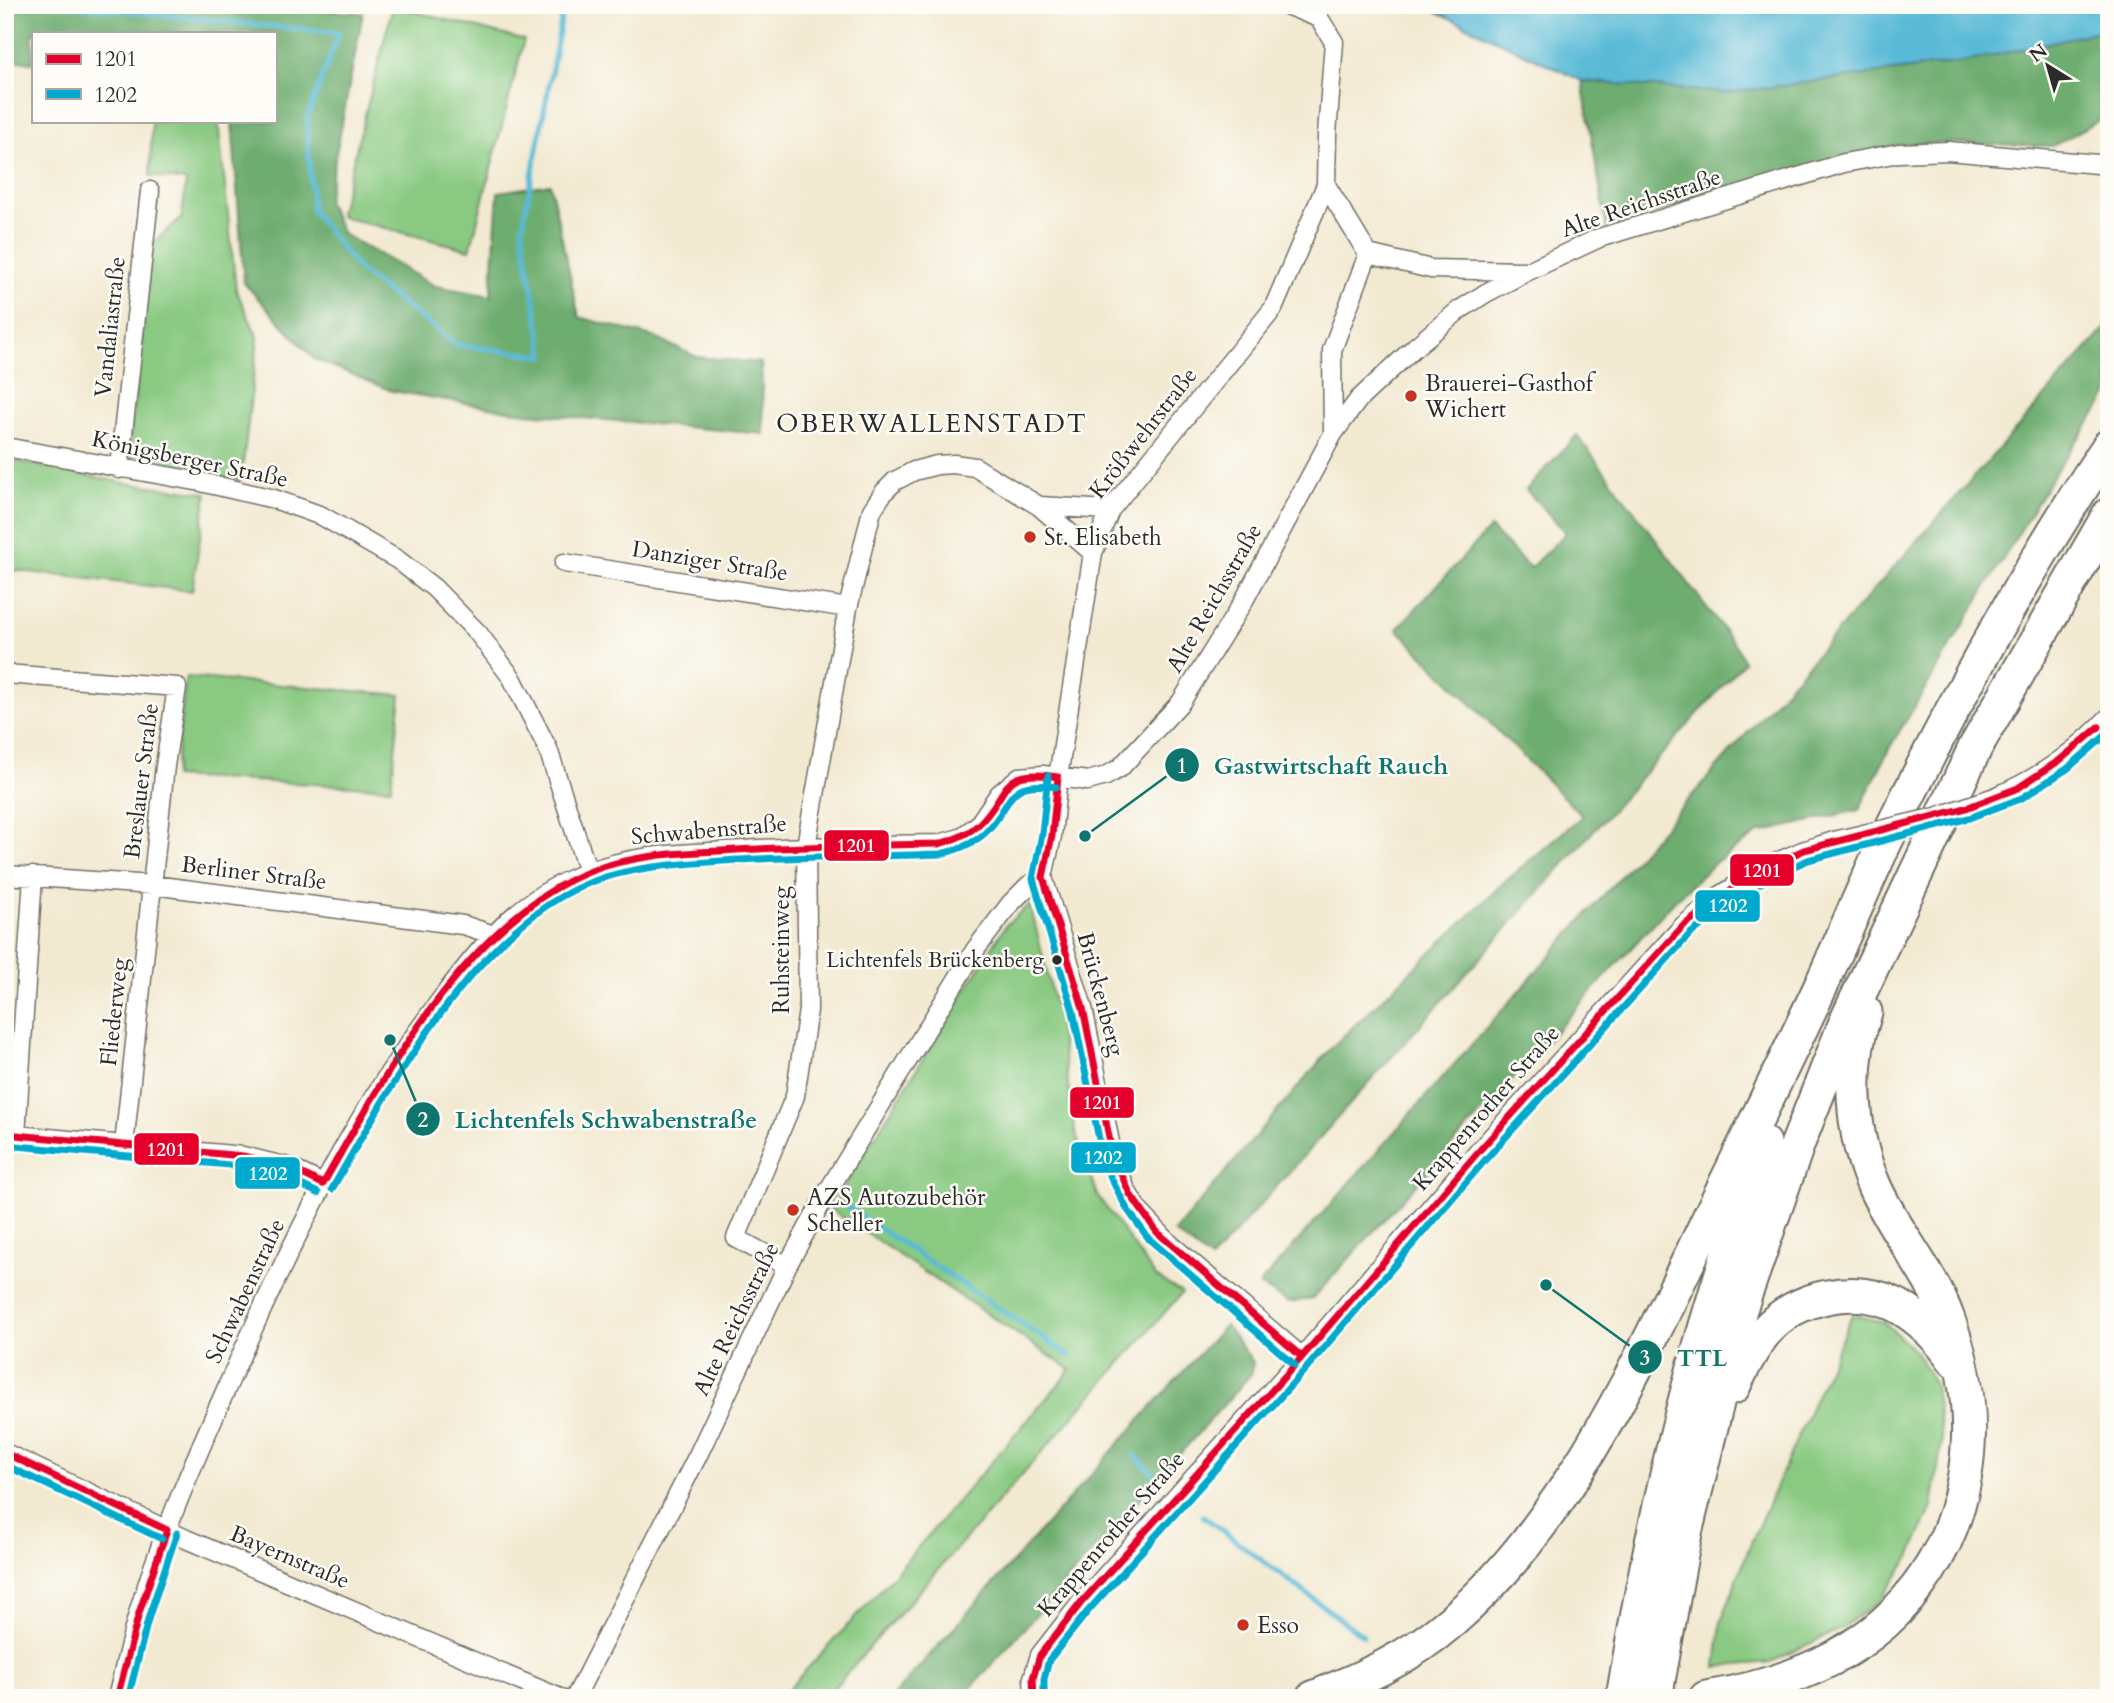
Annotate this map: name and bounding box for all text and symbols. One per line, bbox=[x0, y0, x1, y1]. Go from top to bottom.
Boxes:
legend bbox=[32, 32, 276, 122]
north arrow bbox=[2012, 32, 2082, 102]
text: N bbox=[2024, 38, 2053, 69]
text: 1201 bbox=[94, 45, 137, 74]
text: 1202 bbox=[94, 81, 137, 110]
street label: Alte Reichsstraße bbox=[1557, 161, 1725, 245]
street label: Vandaliastraße bbox=[87, 255, 133, 399]
street label: Krößwehrstraße bbox=[1082, 361, 1204, 505]
place label: Brauerei-Gasthof Wichert bbox=[1424, 368, 1597, 425]
marker: Brauerei-Gasthof Wichert bbox=[1403, 388, 1419, 404]
district label: OBERWALLENSTADT bbox=[776, 406, 1088, 441]
street label: Königsberger Straße bbox=[89, 423, 291, 495]
street label: Alte Reichsstraße bbox=[1159, 518, 1269, 678]
place label: St. Elisabeth bbox=[1044, 522, 1162, 553]
marker: St. Elisabeth bbox=[1022, 529, 1038, 545]
street label: Danziger Straße bbox=[630, 533, 790, 589]
street label: Breslauer Straße bbox=[116, 701, 166, 861]
callout: Gastwirtschaft Rauch bbox=[1164, 743, 1462, 788]
text: Gastwirtschaft Rauch bbox=[1214, 750, 1448, 783]
text: 1 bbox=[1177, 752, 1187, 781]
street label: Schwabenstraße bbox=[630, 808, 788, 852]
line badge: 1201 bbox=[823, 829, 890, 862]
text: 1201 bbox=[837, 833, 875, 859]
street label: Berliner Straße bbox=[180, 849, 328, 897]
line badge: 1201 bbox=[1729, 853, 1795, 887]
text: 1201 bbox=[1743, 858, 1781, 884]
street label: Ruhsteinweg bbox=[766, 886, 797, 1014]
line badge: 1202 bbox=[1694, 889, 1761, 923]
text: 1202 bbox=[1709, 893, 1748, 919]
street label: Brückenberg bbox=[1070, 929, 1132, 1059]
place label: Lichtenfels Brückenberg bbox=[826, 946, 1044, 975]
marker: Lichtenfels Brückenberg bbox=[1050, 953, 1064, 967]
street label: Fliederweg bbox=[93, 956, 135, 1068]
street label: Krappenrother Straße bbox=[1405, 1018, 1567, 1198]
line badge: 1201 bbox=[1069, 1086, 1135, 1119]
text: 1201 bbox=[1083, 1090, 1121, 1116]
callout: Lichtenfels Schwabenstraße bbox=[406, 1097, 771, 1142]
text: Lichtenfels Schwabenstraße bbox=[455, 1104, 757, 1137]
text: 2 bbox=[418, 1106, 429, 1135]
line badge: 1201 bbox=[133, 1132, 200, 1166]
text: 1201 bbox=[147, 1137, 185, 1163]
line badge: 1202 bbox=[1070, 1141, 1137, 1174]
text: 1202 bbox=[1084, 1145, 1123, 1171]
line badge: 1202 bbox=[234, 1156, 301, 1190]
text: 1202 bbox=[249, 1161, 288, 1187]
place label: AZS Autozubehör Scheller bbox=[807, 1182, 986, 1239]
marker: AZS Autozubehör Scheller bbox=[785, 1202, 801, 1218]
street label: Schwabenstraße bbox=[198, 1214, 292, 1368]
street label: Alte Reichsstraße bbox=[685, 1237, 787, 1401]
callout: TTL bbox=[1627, 1335, 1741, 1380]
text: TTL bbox=[1677, 1342, 1728, 1375]
text: 3 bbox=[1640, 1344, 1650, 1373]
street label: Krappenrother Straße bbox=[1030, 1444, 1192, 1624]
street label: Bayernstraße bbox=[225, 1518, 355, 1596]
place label: Esso bbox=[1257, 1610, 1299, 1641]
marker: Esso bbox=[1235, 1617, 1251, 1633]

